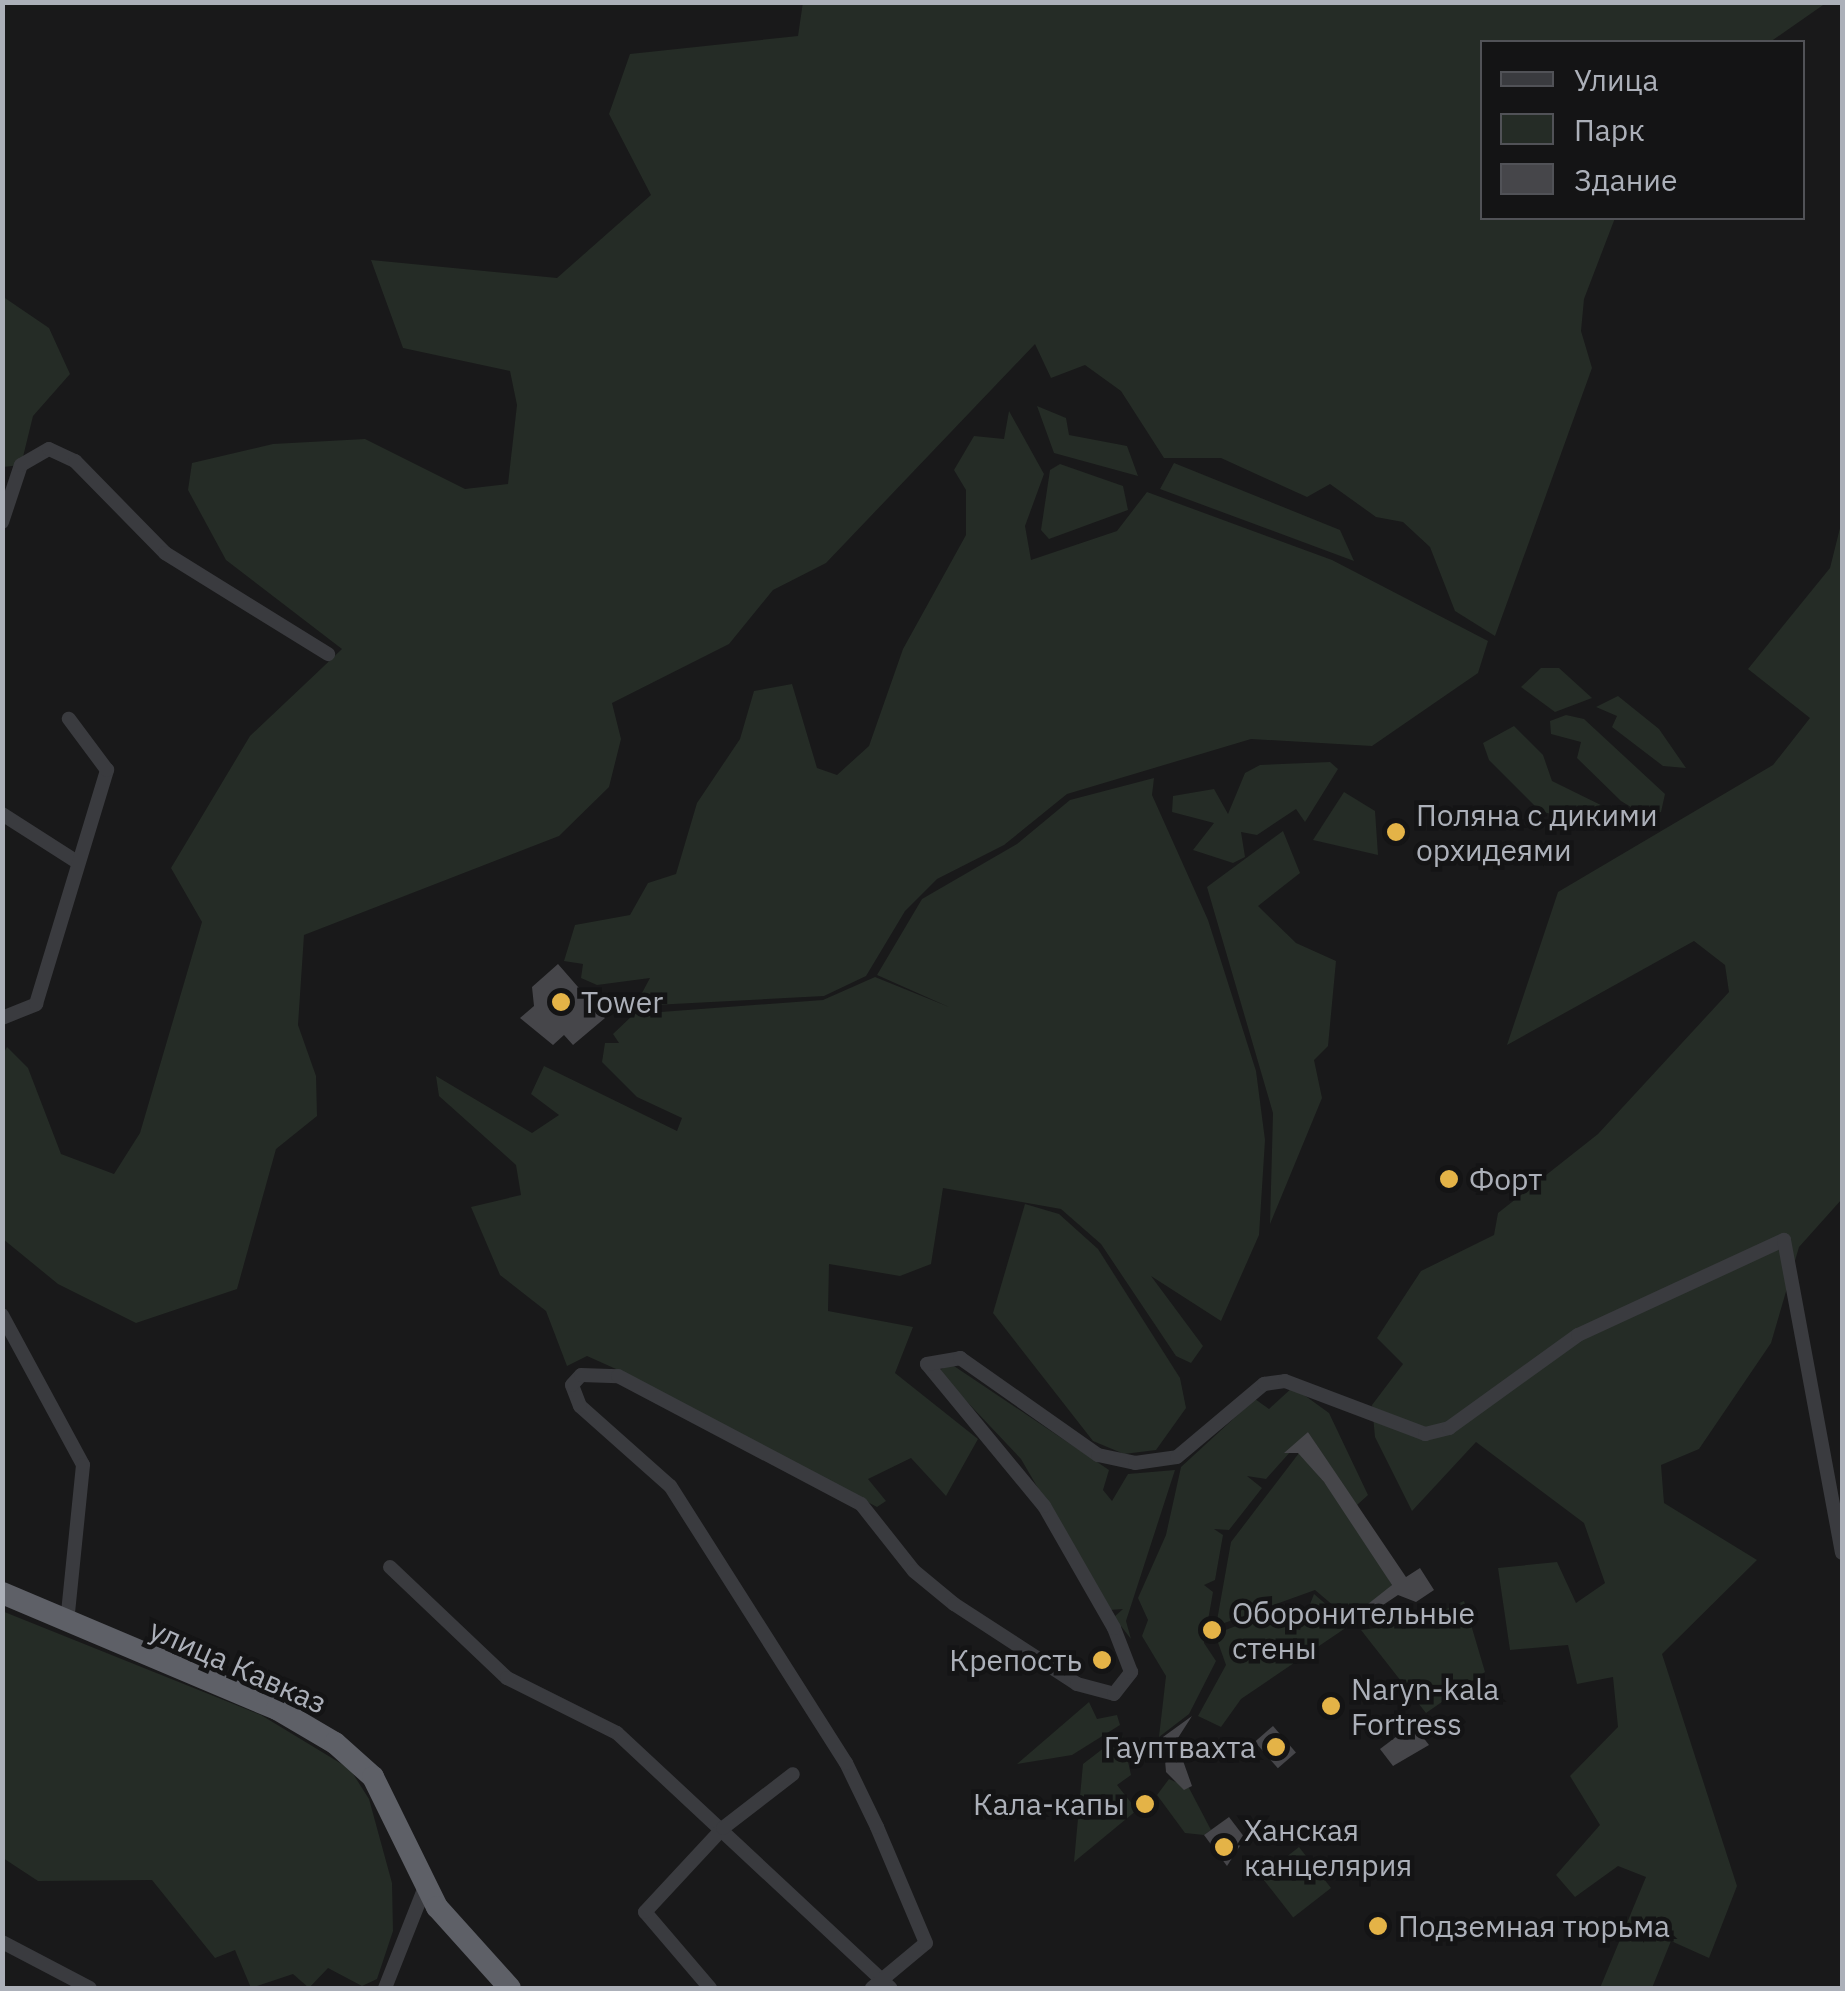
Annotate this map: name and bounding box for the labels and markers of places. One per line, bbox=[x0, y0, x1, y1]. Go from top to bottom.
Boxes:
place label: Поляна с дикими орхидеями bbox=[1416, 797, 1658, 868]
marker: Поляна с дикими орхидеями bbox=[1385, 821, 1407, 843]
place label: Tower bbox=[581, 984, 663, 1020]
marker: Tower bbox=[550, 991, 572, 1013]
place label: Форт bbox=[1469, 1161, 1542, 1197]
marker: Форт bbox=[1438, 1168, 1460, 1190]
place label: Оборонительные стены bbox=[1232, 1595, 1475, 1666]
marker: Оборонительные стены bbox=[1201, 1619, 1223, 1641]
place label: Крепость bbox=[949, 1642, 1082, 1678]
marker: Крепость bbox=[1091, 1649, 1113, 1671]
place label: Naryn-kala Fortress bbox=[1351, 1671, 1499, 1742]
marker: Naryn-kala Fortress bbox=[1320, 1695, 1342, 1717]
place label: Гауптвахта bbox=[1104, 1729, 1256, 1765]
marker: Гауптвахта bbox=[1265, 1736, 1287, 1758]
place label: Кала-капы bbox=[973, 1786, 1125, 1822]
marker: Кала-капы bbox=[1134, 1793, 1156, 1815]
place label: Ханская канцелярия bbox=[1244, 1812, 1412, 1882]
marker: Ханская канцелярия bbox=[1213, 1836, 1235, 1858]
place label: Подземная тюрьма bbox=[1398, 1908, 1670, 1944]
marker: Подземная тюрьма bbox=[1367, 1915, 1389, 1937]

